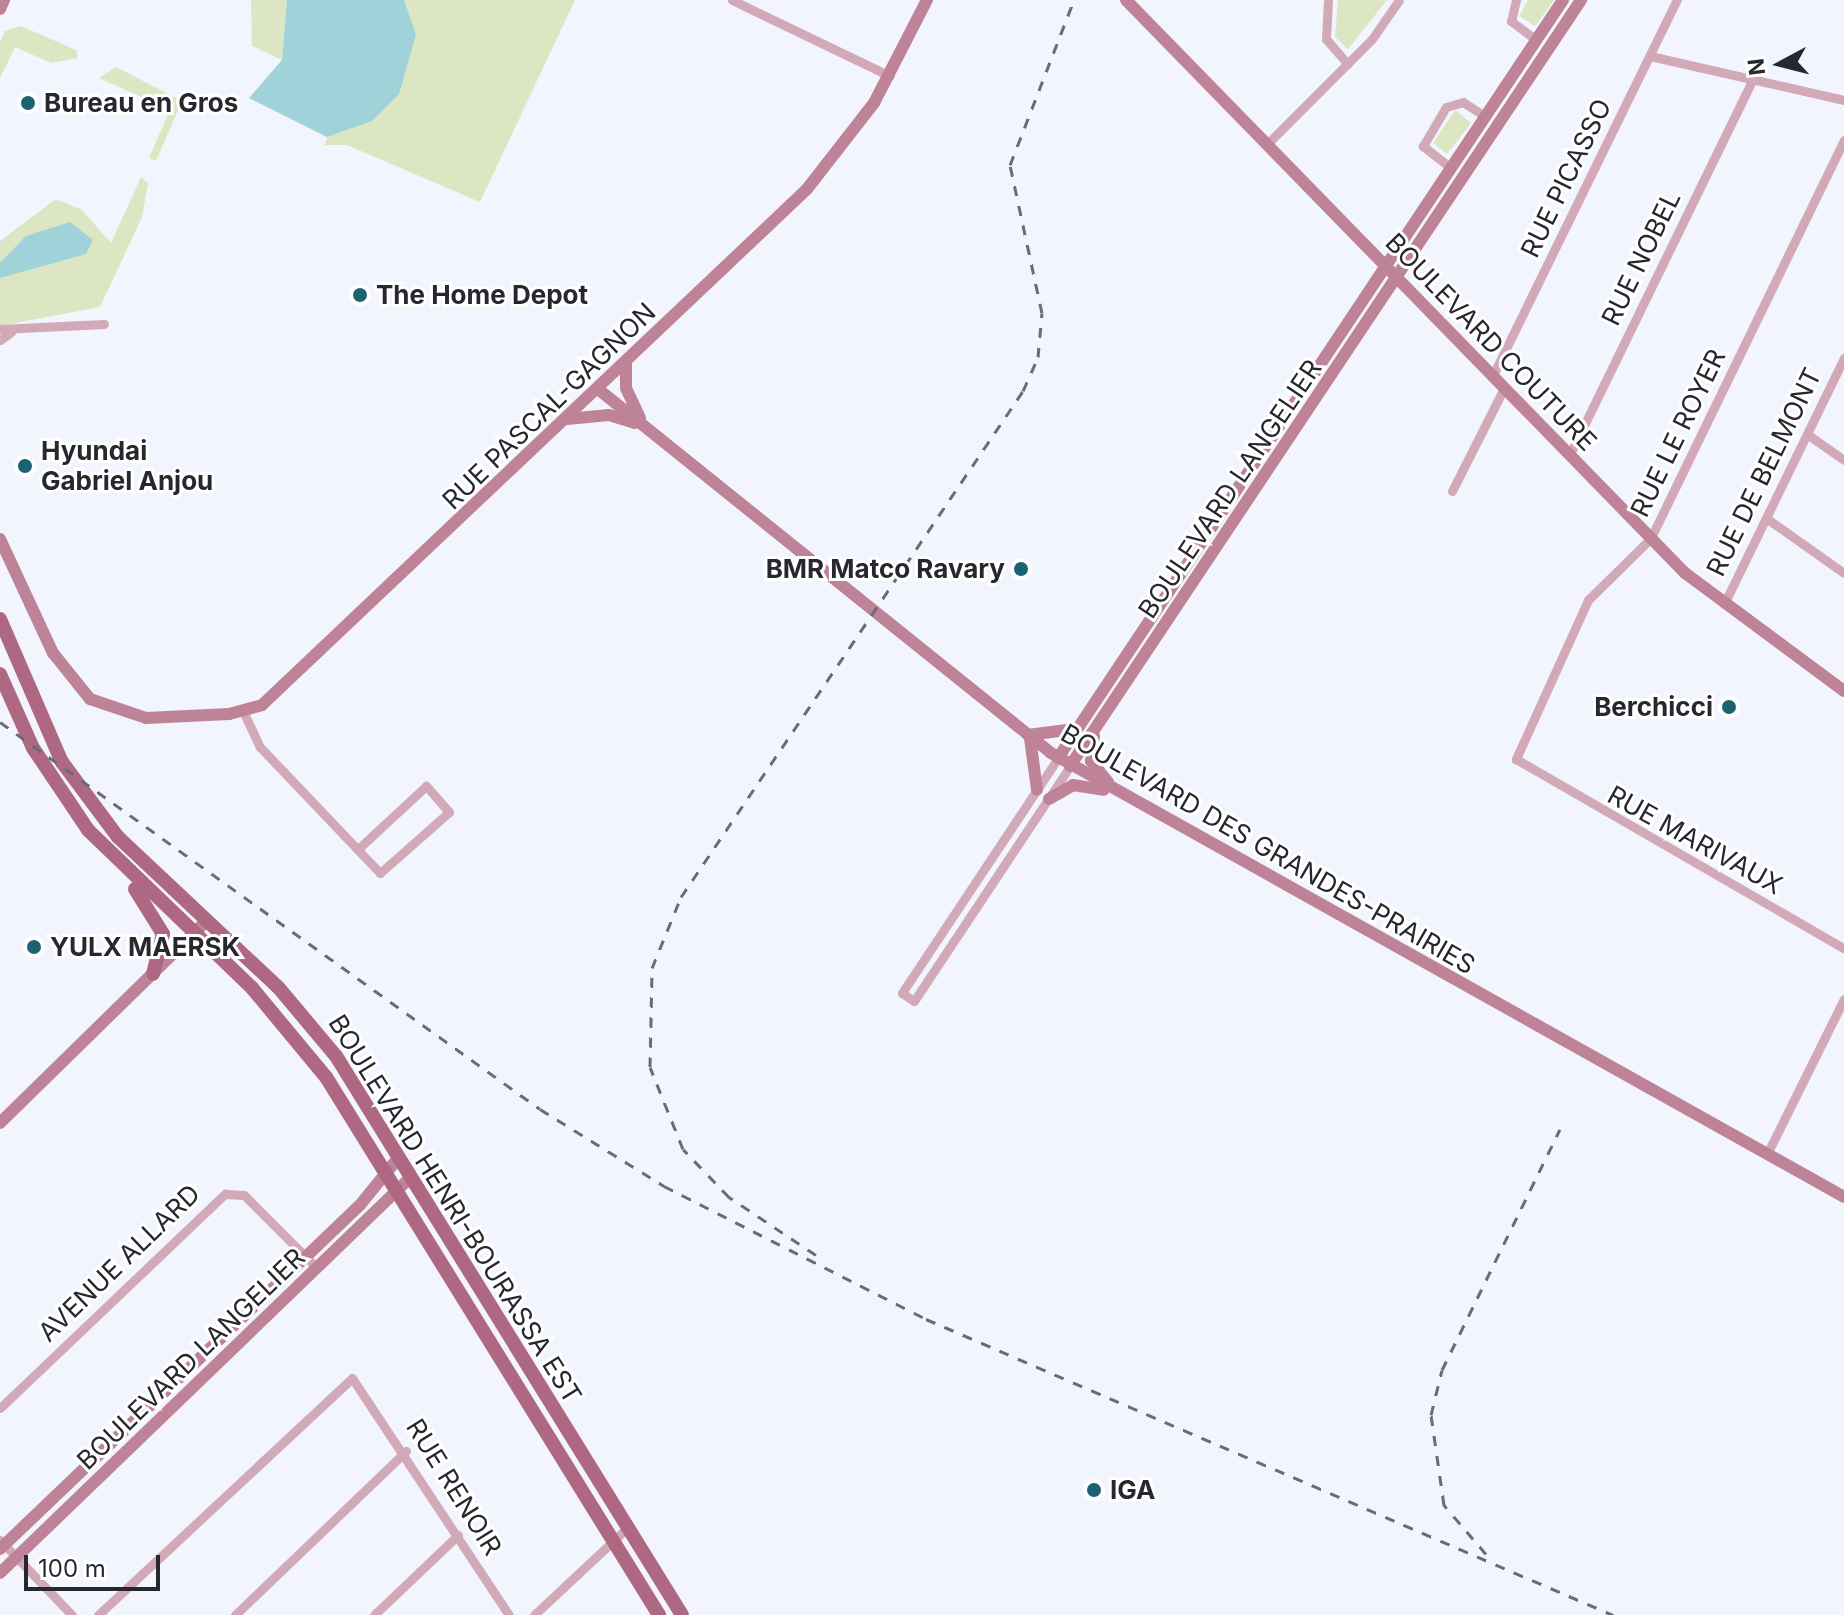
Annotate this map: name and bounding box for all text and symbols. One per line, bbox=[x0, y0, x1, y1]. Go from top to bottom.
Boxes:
north arrow bbox=[1740, 24, 1820, 104]
text: N bbox=[1742, 57, 1770, 77]
place label: Bureau en Gros bbox=[44, 87, 238, 119]
marker: Bureau en Gros bbox=[19, 94, 37, 112]
street label: RUE PICASSO bbox=[1514, 94, 1618, 262]
street label: RUE NOBEL bbox=[1595, 186, 1687, 330]
street label: BOULEVARD COUTURE bbox=[1379, 227, 1603, 457]
place label: The Home Depot bbox=[376, 279, 588, 311]
marker: The Home Depot bbox=[351, 286, 369, 304]
street label: RUE PASCAL-GAGNON bbox=[436, 296, 662, 516]
street label: RUE LE ROYER bbox=[1624, 344, 1732, 522]
street label: BOULEVARD LANGELIER bbox=[1132, 354, 1328, 624]
street label: RUE DE BELMONT bbox=[1700, 363, 1828, 581]
place label: Hyundai Gabriel Anjou bbox=[41, 435, 213, 496]
marker: Hyundai Gabriel Anjou bbox=[16, 457, 34, 475]
place label: BMR Matco Ravary bbox=[766, 553, 1005, 585]
marker: BMR Matco Ravary bbox=[1012, 560, 1030, 578]
place label: Berchicci bbox=[1594, 691, 1713, 723]
marker: Berchicci bbox=[1720, 698, 1738, 716]
street label: BOULEVARD DES GRANDES-PRAIRIES bbox=[1055, 717, 1481, 981]
street label: RUE MARIVAUX bbox=[1602, 779, 1788, 901]
place label: YULX MAERSK bbox=[50, 931, 240, 963]
marker: YULX MAERSK bbox=[25, 938, 43, 956]
street label: BOULEVARD HENRI-BOURASSA EST bbox=[322, 1009, 588, 1409]
street label: AVENUE ALLARD bbox=[32, 1178, 206, 1348]
street label: BOULEVARD LANGELIER bbox=[71, 1242, 311, 1476]
street label: RUE RENOIR bbox=[400, 1413, 508, 1561]
place label: IGA bbox=[1110, 1474, 1155, 1506]
marker: IGA bbox=[1085, 1481, 1103, 1499]
scale bar bbox=[28, 1539, 164, 1589]
text: 100 m bbox=[38, 1554, 106, 1583]

